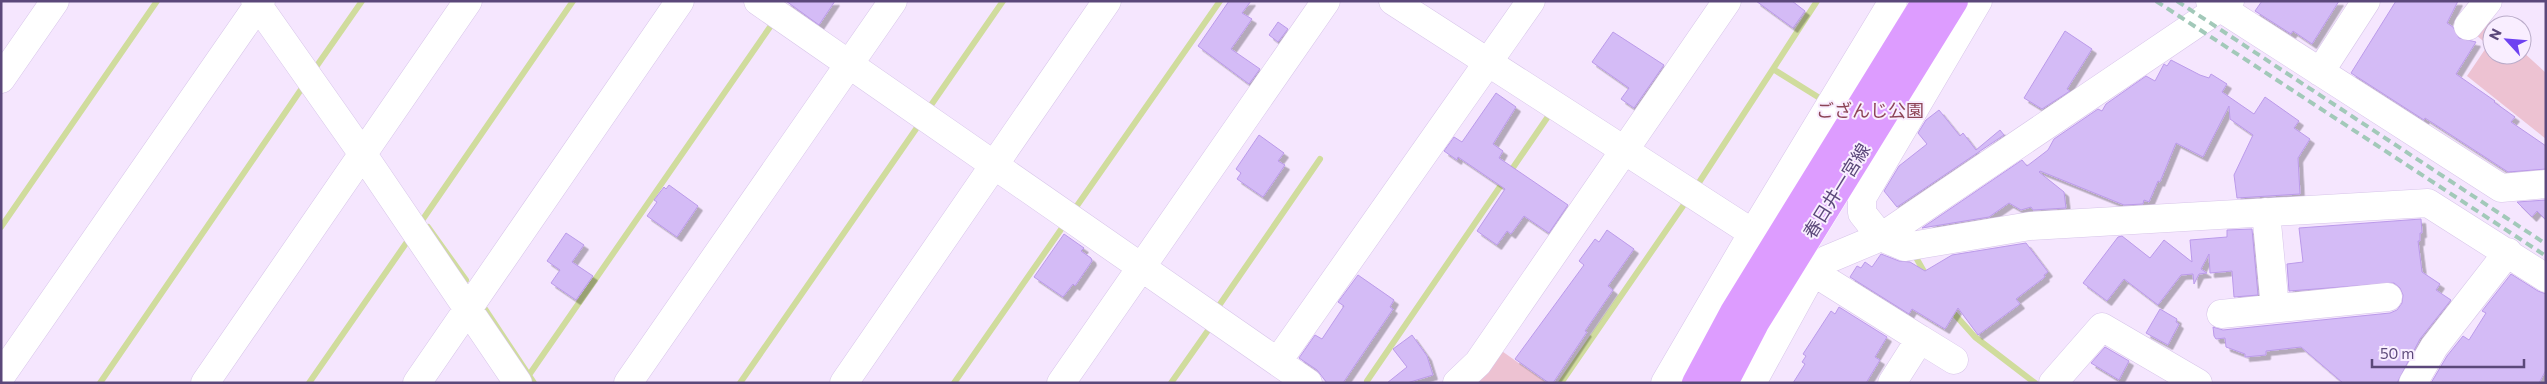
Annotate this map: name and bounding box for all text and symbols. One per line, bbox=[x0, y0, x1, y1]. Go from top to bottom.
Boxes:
north arrow bbox=[2482, 15, 2532, 65]
text: N bbox=[2485, 26, 2505, 43]
park label: ござんじ公園 bbox=[1816, 99, 1924, 121]
street label: 春日井一宮線 bbox=[1798, 139, 1874, 242]
scale bar bbox=[2372, 336, 2524, 368]
text: 50 m bbox=[2380, 344, 2414, 362]

